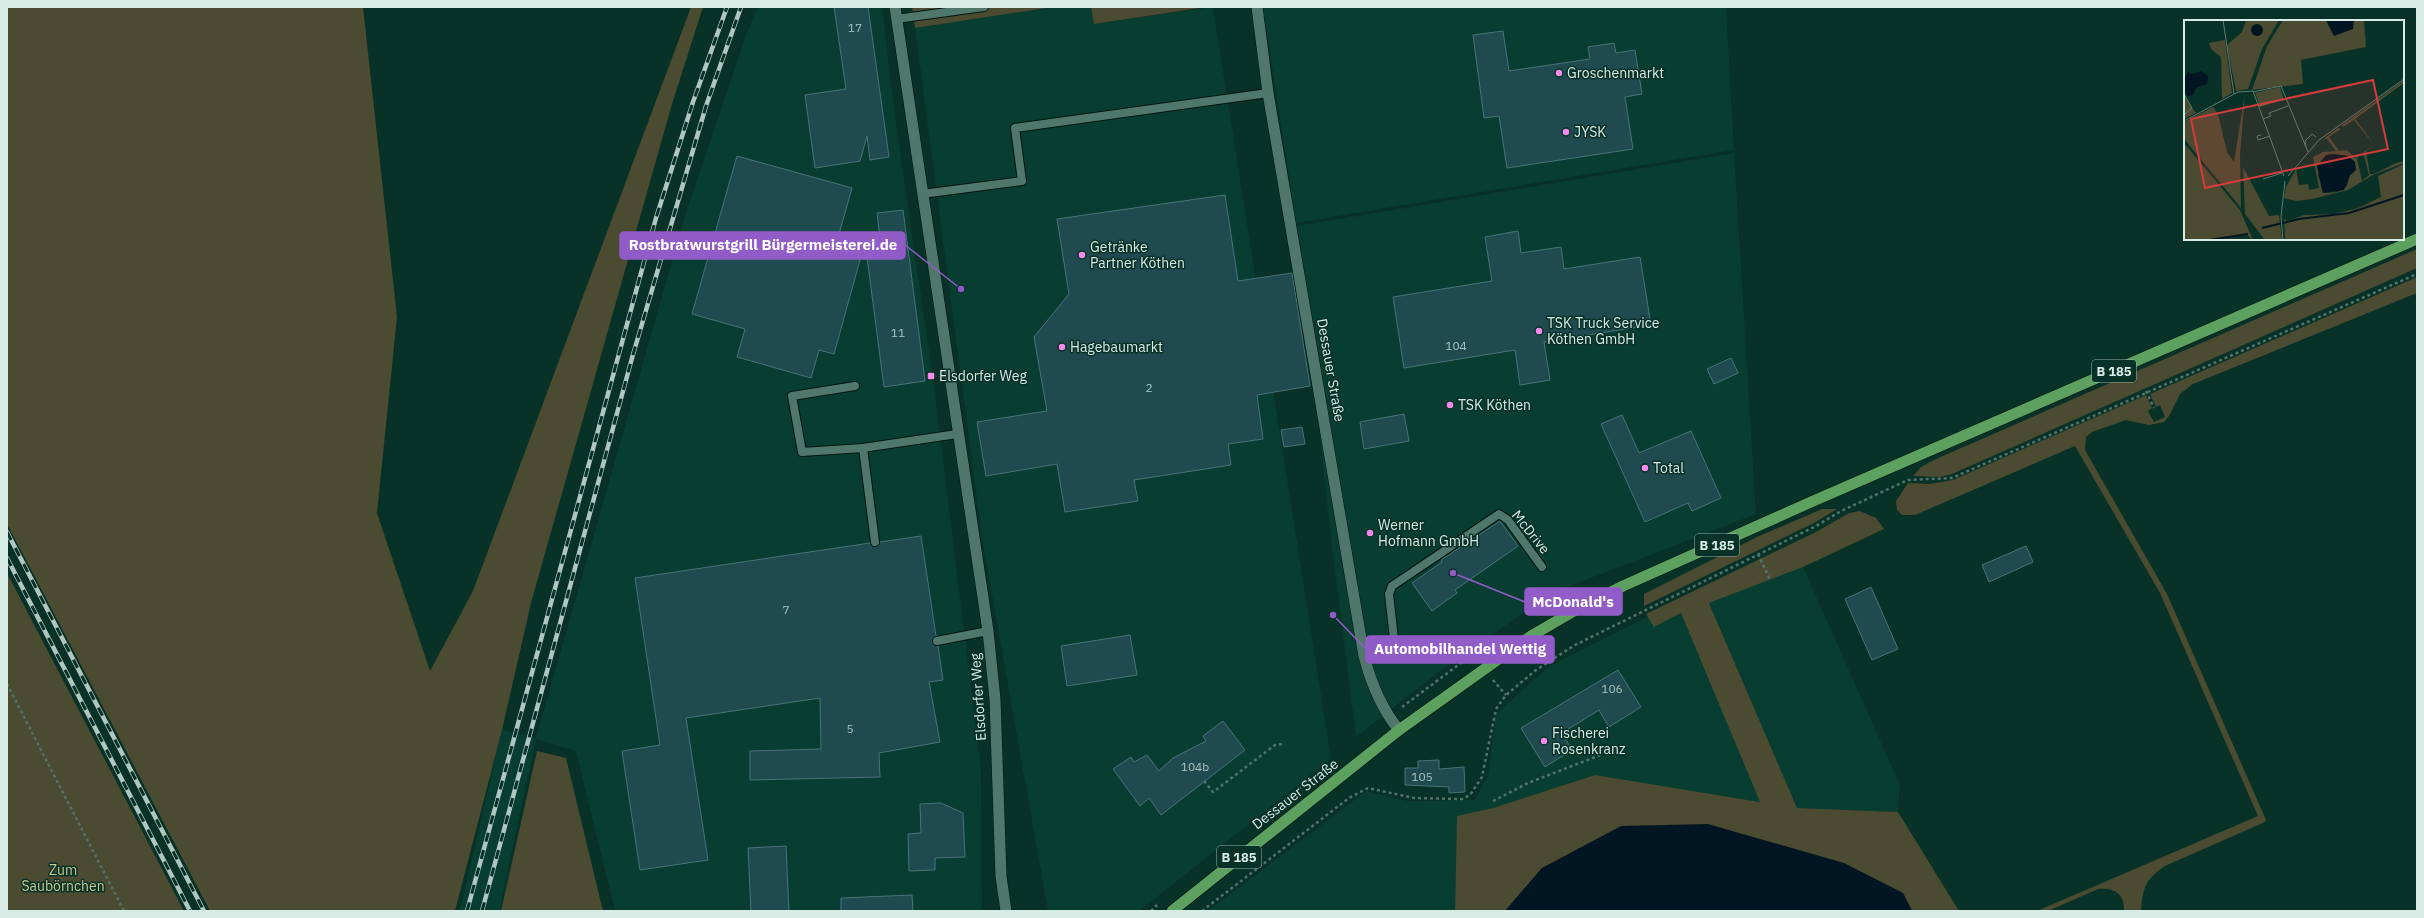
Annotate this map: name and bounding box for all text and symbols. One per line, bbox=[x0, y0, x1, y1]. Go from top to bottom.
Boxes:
house number: 17 bbox=[848, 20, 862, 35]
inset map bbox=[2184, 20, 2404, 240]
place label: Groschenmarkt bbox=[1567, 64, 1664, 82]
marker: Groschenmarkt bbox=[1554, 68, 1564, 78]
place label: JYSK bbox=[1574, 123, 1606, 141]
marker: JYSK bbox=[1561, 127, 1571, 137]
callout: Rostbratwurstgrill Bürgermeisterei.de bbox=[620, 232, 905, 259]
text: Rostbratwurstgrill Bürgermeisterei.de bbox=[629, 235, 897, 254]
place label: Getränke Partner Köthen bbox=[1090, 238, 1185, 272]
marker: Getränke Partner Köthen bbox=[1077, 250, 1087, 260]
place label: TSK Truck Service Köthen GmbH bbox=[1547, 314, 1660, 348]
street label: Dessauer Straße bbox=[1313, 317, 1349, 423]
house number: 11 bbox=[891, 325, 905, 340]
marker: TSK Truck Service Köthen GmbH bbox=[1534, 326, 1544, 336]
place label: Hagebaumarkt bbox=[1070, 338, 1163, 356]
house number: 104 bbox=[1445, 338, 1467, 353]
marker: Hagebaumarkt bbox=[1057, 342, 1067, 352]
road number: B 185 bbox=[2092, 360, 2136, 382]
place label: Elsdorfer Weg bbox=[939, 367, 1027, 385]
marker: Elsdorfer Weg bbox=[926, 371, 936, 381]
house number: 2 bbox=[1145, 380, 1153, 395]
place label: TSK Köthen bbox=[1458, 396, 1531, 414]
marker: TSK Köthen bbox=[1445, 400, 1455, 410]
place label: Total bbox=[1653, 459, 1684, 477]
marker: Total bbox=[1640, 463, 1650, 473]
street label: McDrive bbox=[1508, 507, 1554, 558]
place label: Werner Hofmann GmbH bbox=[1378, 516, 1479, 550]
marker: Werner Hofmann GmbH bbox=[1365, 528, 1375, 538]
road number: B 185 bbox=[1695, 534, 1739, 556]
callout: McDonald's bbox=[1525, 588, 1622, 615]
text: McDonald's bbox=[1532, 592, 1614, 611]
house number: 7 bbox=[782, 602, 790, 617]
callout: Automobilhandel Wettig bbox=[1366, 636, 1554, 663]
text: Automobilhandel Wettig bbox=[1374, 639, 1547, 658]
street label: Elsdorfer Weg bbox=[966, 652, 990, 741]
house number: 106 bbox=[1601, 681, 1623, 696]
house number: 5 bbox=[846, 721, 854, 736]
place label: Fischerei Rosenkranz bbox=[1552, 724, 1626, 758]
marker: Fischerei Rosenkranz bbox=[1539, 736, 1549, 746]
street label: Dessauer Straße bbox=[1248, 755, 1342, 833]
house number: 104b bbox=[1181, 759, 1209, 774]
house number: 105 bbox=[1411, 769, 1433, 784]
road number: B 185 bbox=[1217, 846, 1261, 868]
park label: Zum Saubörnchen bbox=[21, 861, 105, 895]

